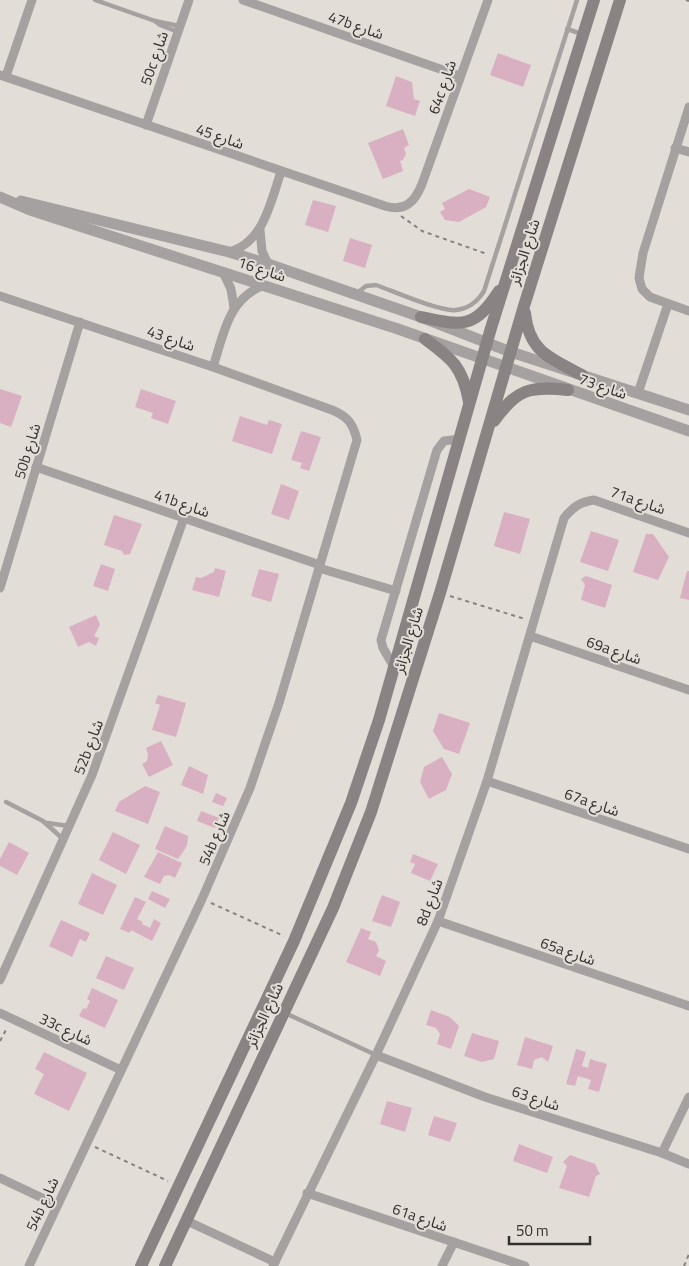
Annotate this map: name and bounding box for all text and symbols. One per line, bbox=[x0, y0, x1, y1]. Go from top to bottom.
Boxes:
street label: 47b شارع bbox=[325, 5, 387, 46]
street label: 50c شارع bbox=[134, 28, 175, 88]
street label: 64c شارع bbox=[422, 57, 463, 117]
street label: شارع 45 bbox=[193, 117, 247, 156]
street label: شارع الجزائر bbox=[502, 216, 547, 289]
street label: شارع 16 bbox=[235, 250, 289, 289]
street label: شارع 43 bbox=[144, 319, 198, 358]
street label: شارع 73 bbox=[576, 367, 630, 406]
street label: 50b شارع bbox=[8, 420, 47, 482]
street label: 71a شارع bbox=[607, 480, 669, 521]
street label: 41b شارع bbox=[151, 483, 213, 524]
street label: شارع الجزائر bbox=[387, 604, 430, 677]
street label: 69a شارع bbox=[583, 630, 645, 671]
street label: 52b شارع bbox=[67, 716, 110, 778]
street label: 67a شارع bbox=[561, 782, 623, 823]
street label: 54b شارع bbox=[192, 807, 237, 869]
street label: 8d شارع bbox=[410, 875, 450, 929]
street label: 65a شارع bbox=[537, 931, 599, 972]
street label: شارع الجزائر bbox=[239, 979, 290, 1052]
street label: 33c شارع bbox=[35, 1007, 96, 1052]
street label: شارع 63 bbox=[509, 1079, 563, 1118]
street label: 54b شارع bbox=[19, 1173, 66, 1235]
street label: 61a شارع bbox=[389, 1197, 451, 1238]
scale bar bbox=[509, 1214, 590, 1246]
text: 50 m bbox=[516, 1219, 549, 1242]

